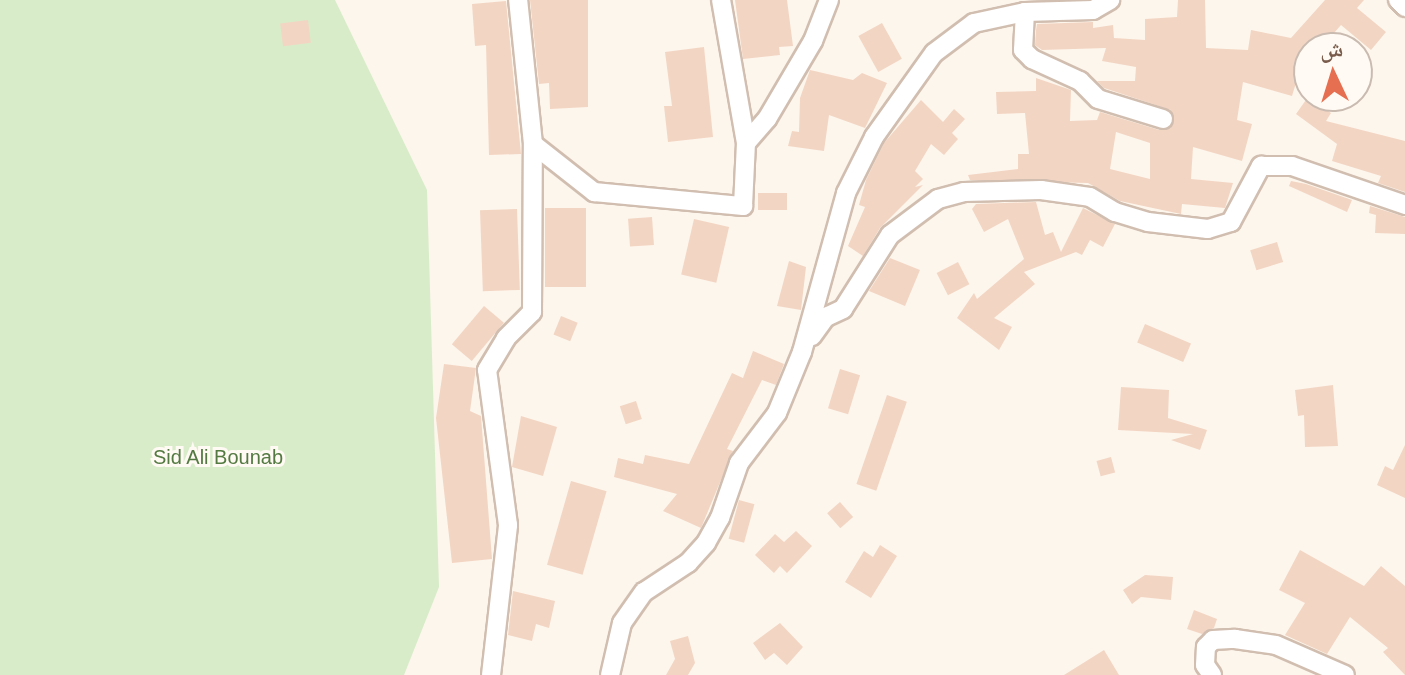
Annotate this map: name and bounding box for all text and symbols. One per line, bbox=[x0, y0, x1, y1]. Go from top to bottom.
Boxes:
north arrow bbox=[1293, 32, 1373, 112]
text: ش bbox=[1319, 36, 1344, 63]
park label: Sid Ali Bounab bbox=[152, 445, 284, 469]

